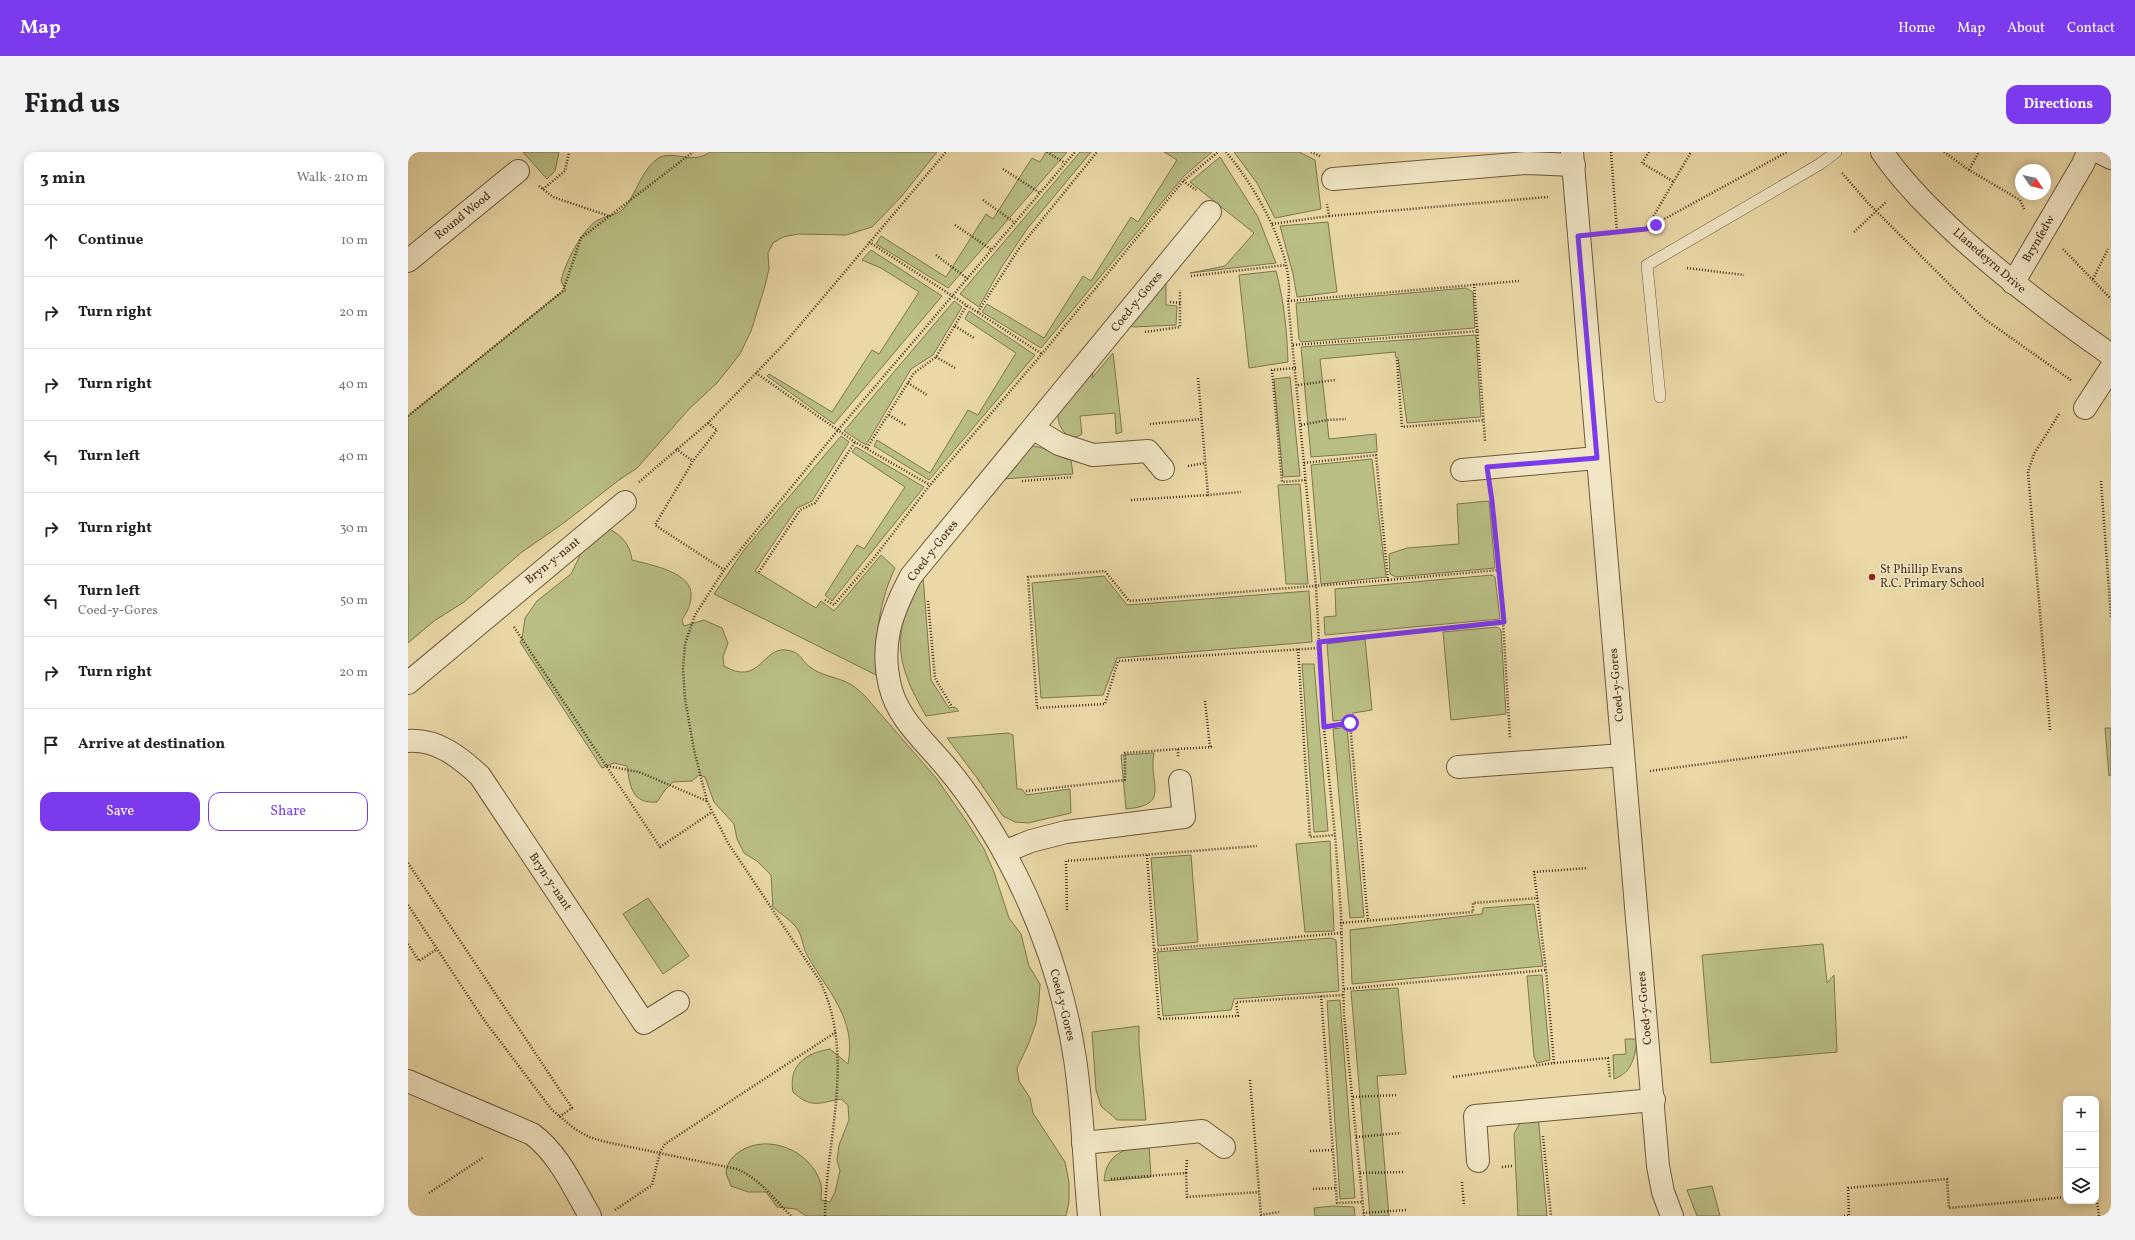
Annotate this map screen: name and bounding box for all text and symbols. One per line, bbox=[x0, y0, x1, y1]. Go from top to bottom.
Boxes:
text: Map bbox=[20, 15, 61, 41]
text: Home bbox=[1898, 19, 1935, 38]
text: Map bbox=[1957, 19, 1985, 38]
text: About bbox=[2007, 19, 2045, 38]
text: Contact bbox=[2067, 19, 2115, 38]
text: Find us bbox=[24, 85, 120, 124]
button: Directions bbox=[2006, 85, 2111, 124]
north arrow bbox=[2015, 164, 2051, 200]
text: 3 min bbox=[40, 167, 86, 190]
text: Walk · 210 m bbox=[297, 169, 368, 187]
street label: Round Wood bbox=[432, 188, 495, 244]
street label: Brynfedw bbox=[2019, 212, 2059, 266]
route end bbox=[1647, 216, 1665, 234]
street label: Llanedeyrn Drive bbox=[1949, 225, 2029, 297]
icon: ahead bbox=[40, 230, 62, 252]
text: Continue bbox=[78, 230, 143, 251]
text: 10 m bbox=[341, 232, 368, 250]
street label: Coed-y-Gores bbox=[1108, 268, 1166, 336]
icon: right bbox=[40, 302, 62, 324]
text: Turn right bbox=[78, 302, 152, 323]
text: 20 m bbox=[339, 304, 368, 322]
icon: right bbox=[40, 374, 62, 396]
text: Turn right bbox=[78, 374, 152, 395]
text: 40 m bbox=[339, 376, 368, 394]
icon: left bbox=[40, 446, 62, 468]
text: Turn left bbox=[78, 446, 140, 467]
text: 40 m bbox=[339, 448, 368, 466]
street label: Coed-y-Gores bbox=[904, 517, 962, 585]
icon: right bbox=[40, 518, 62, 540]
text: Turn right bbox=[78, 518, 152, 539]
text: 30 m bbox=[340, 520, 368, 538]
street label: Bryn-y-nant bbox=[522, 534, 584, 588]
place label: St Phillip Evans R.C. Primary School bbox=[1880, 562, 1985, 592]
marker: St Phillip Evans R.C. Primary School bbox=[1867, 572, 1877, 582]
text: Turn left bbox=[78, 581, 140, 602]
icon: left bbox=[40, 590, 62, 612]
text: 50 m bbox=[340, 592, 368, 610]
text: Coed-y-Gores bbox=[78, 602, 158, 620]
street label: Coed-y-Gores bbox=[1606, 648, 1628, 722]
icon: right bbox=[40, 662, 62, 684]
text: Turn right bbox=[78, 662, 152, 683]
text: 20 m bbox=[339, 664, 368, 682]
route start bbox=[1341, 714, 1359, 732]
icon: arrive bbox=[40, 734, 62, 756]
text: Arrive at destination bbox=[78, 734, 225, 755]
button: Save bbox=[40, 792, 200, 831]
button: Share bbox=[208, 792, 368, 831]
street label: Bryn-y-nant bbox=[525, 850, 575, 914]
street label: Coed-y-Gores bbox=[1045, 967, 1079, 1043]
street label: Coed-y-Gores bbox=[1634, 971, 1656, 1045]
map controls bbox=[2063, 1096, 2099, 1204]
button: + bbox=[2063, 1096, 2099, 1132]
button: − bbox=[2063, 1132, 2099, 1168]
button: layers bbox=[2063, 1168, 2099, 1204]

